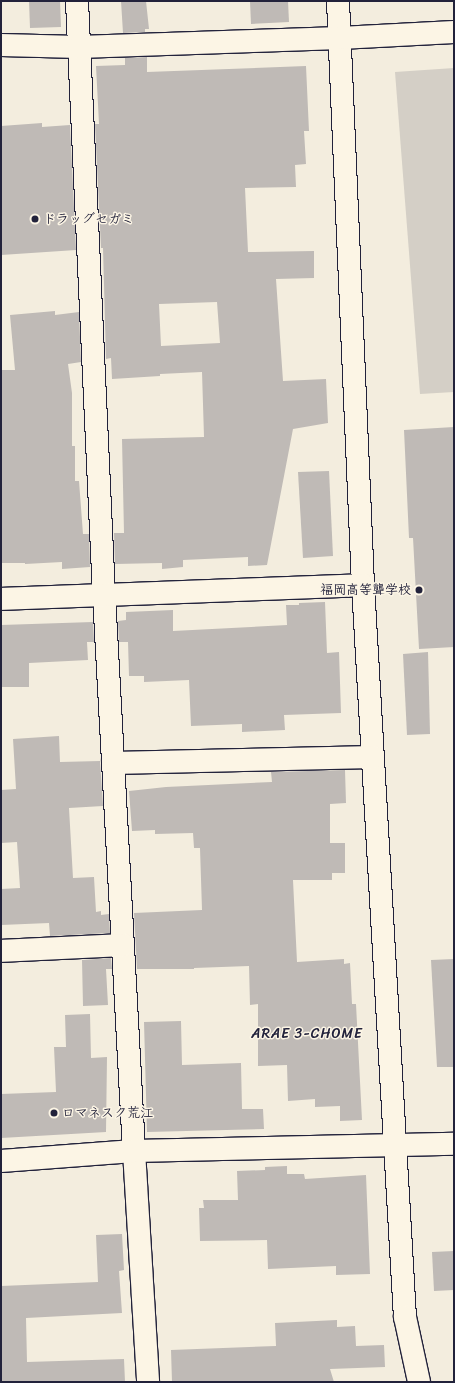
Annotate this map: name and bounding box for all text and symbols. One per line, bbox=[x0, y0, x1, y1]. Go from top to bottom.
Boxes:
place label: ドラッグセガミ bbox=[43, 211, 134, 227]
marker: ドラッグセガミ bbox=[30, 214, 40, 224]
place label: 福岡高等聾学校 bbox=[320, 582, 411, 598]
marker: 福岡高等聾学校 bbox=[414, 585, 424, 595]
district label: ARAE 3-CHOME bbox=[251, 1026, 363, 1042]
place label: ロマネスク荒江 bbox=[62, 1105, 153, 1121]
marker: ロマネスク荒江 bbox=[49, 1108, 59, 1118]

